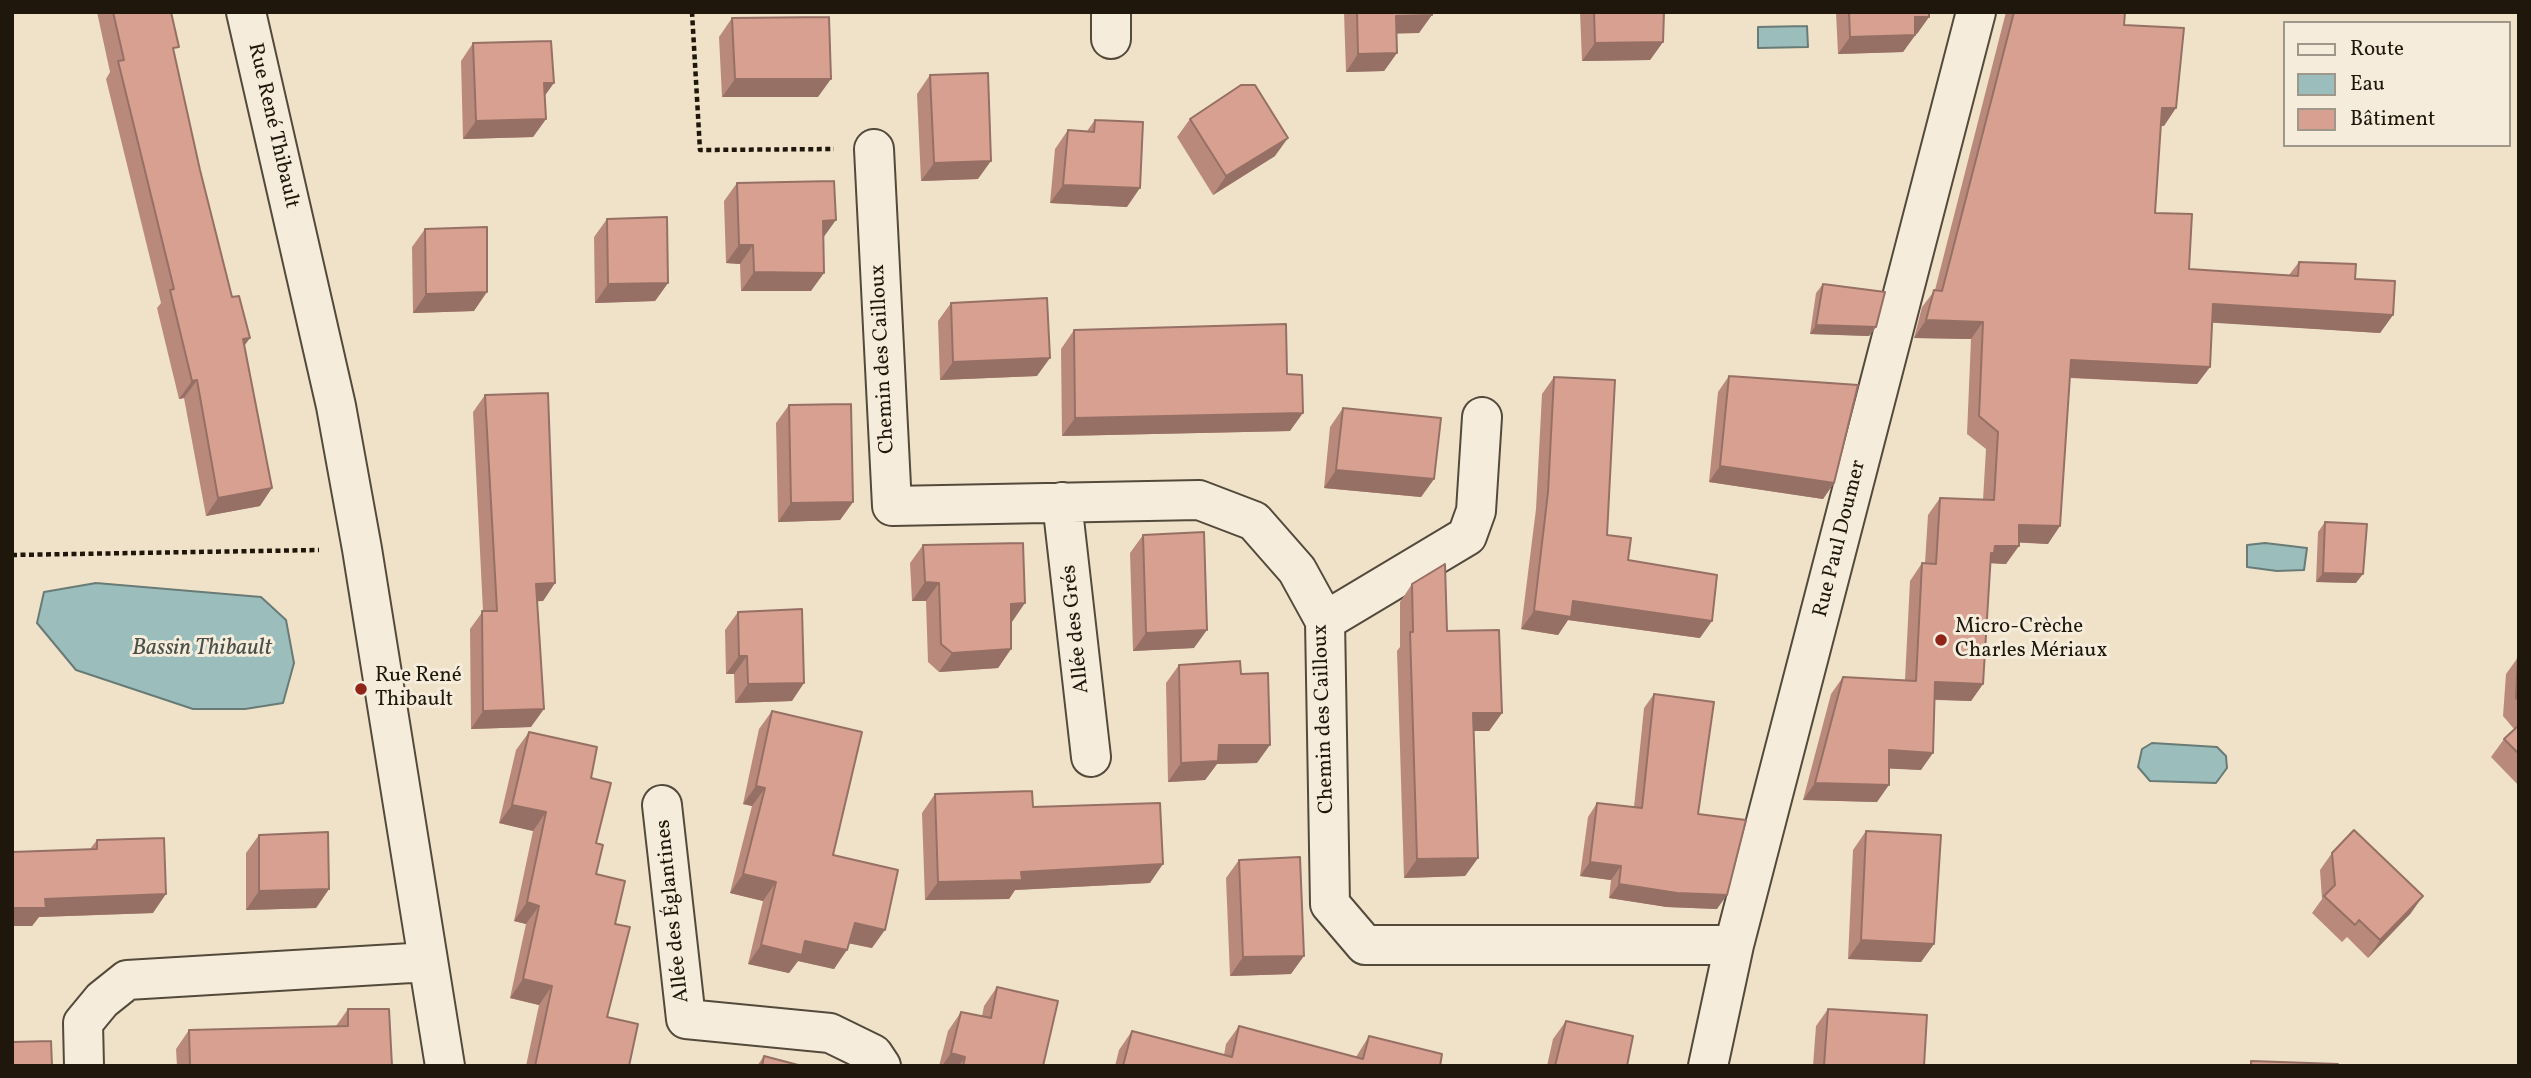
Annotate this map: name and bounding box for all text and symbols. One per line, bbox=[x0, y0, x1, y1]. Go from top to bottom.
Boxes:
legend bbox=[2282, 21, 2510, 147]
text: Route bbox=[2350, 35, 2404, 64]
street label: Rue René Thibault bbox=[241, 41, 303, 211]
text: Eau bbox=[2350, 70, 2385, 99]
text: Bâtiment bbox=[2350, 105, 2435, 134]
street label: Chemin des Cailloux bbox=[866, 264, 902, 454]
street label: Rue Paul Doumer bbox=[1809, 458, 1873, 620]
street label: Allée des Grés bbox=[1058, 563, 1096, 695]
place label: Micro-Crèche Charles Mériaux bbox=[1955, 615, 2107, 665]
street label: Chemin des Cailloux bbox=[1309, 624, 1341, 814]
marker: Micro-Crèche Charles Mériaux bbox=[1933, 632, 1949, 648]
water label: Bassin Thibault bbox=[132, 636, 272, 664]
place label: Rue René Thibault bbox=[375, 664, 462, 714]
marker: Rue René Thibault bbox=[353, 681, 369, 697]
street label: Allée des Églantines bbox=[652, 818, 696, 1004]

